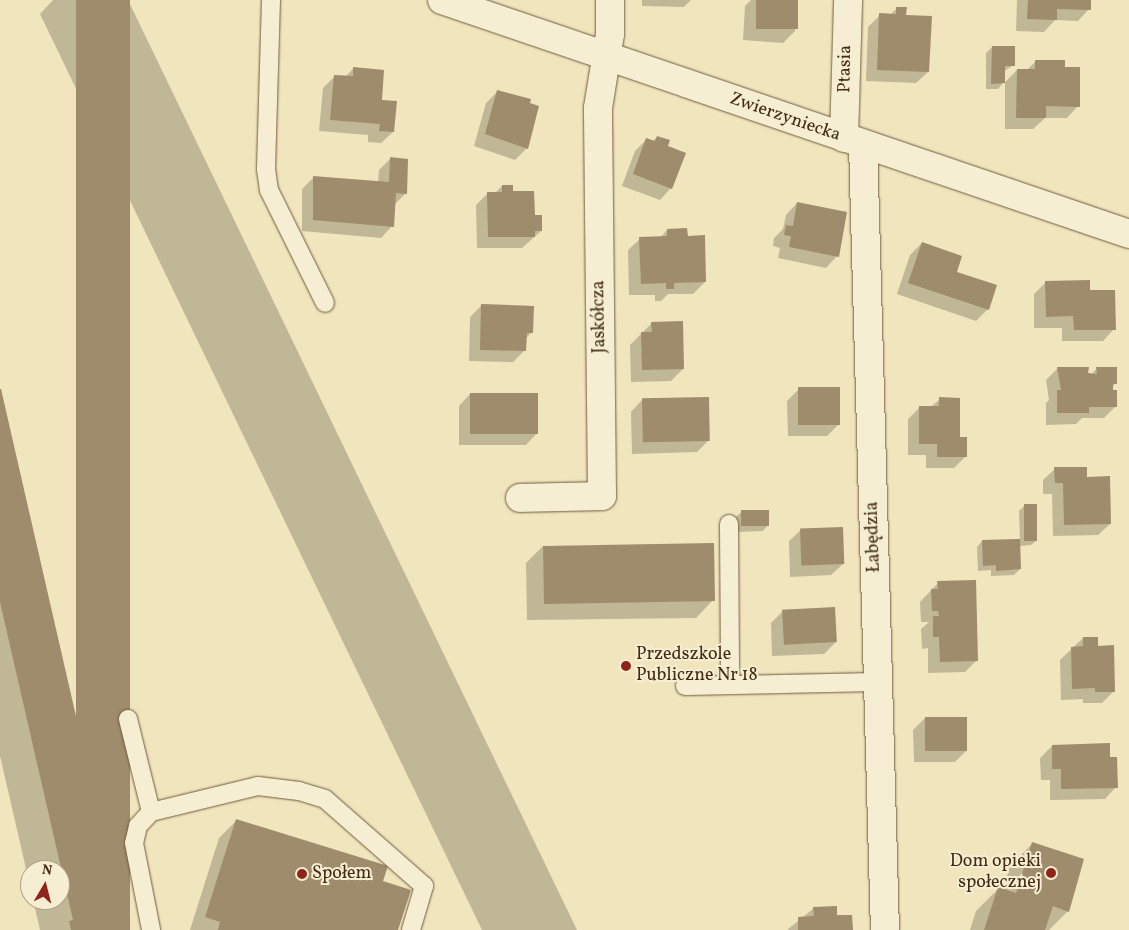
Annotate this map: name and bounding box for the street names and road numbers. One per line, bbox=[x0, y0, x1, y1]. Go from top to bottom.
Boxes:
street label: Ptasia bbox=[835, 45, 857, 93]
street label: Zwierzyniecka bbox=[727, 89, 843, 147]
street label: Jaskółcza bbox=[589, 280, 611, 354]
street label: Łabędzia bbox=[862, 501, 886, 573]

